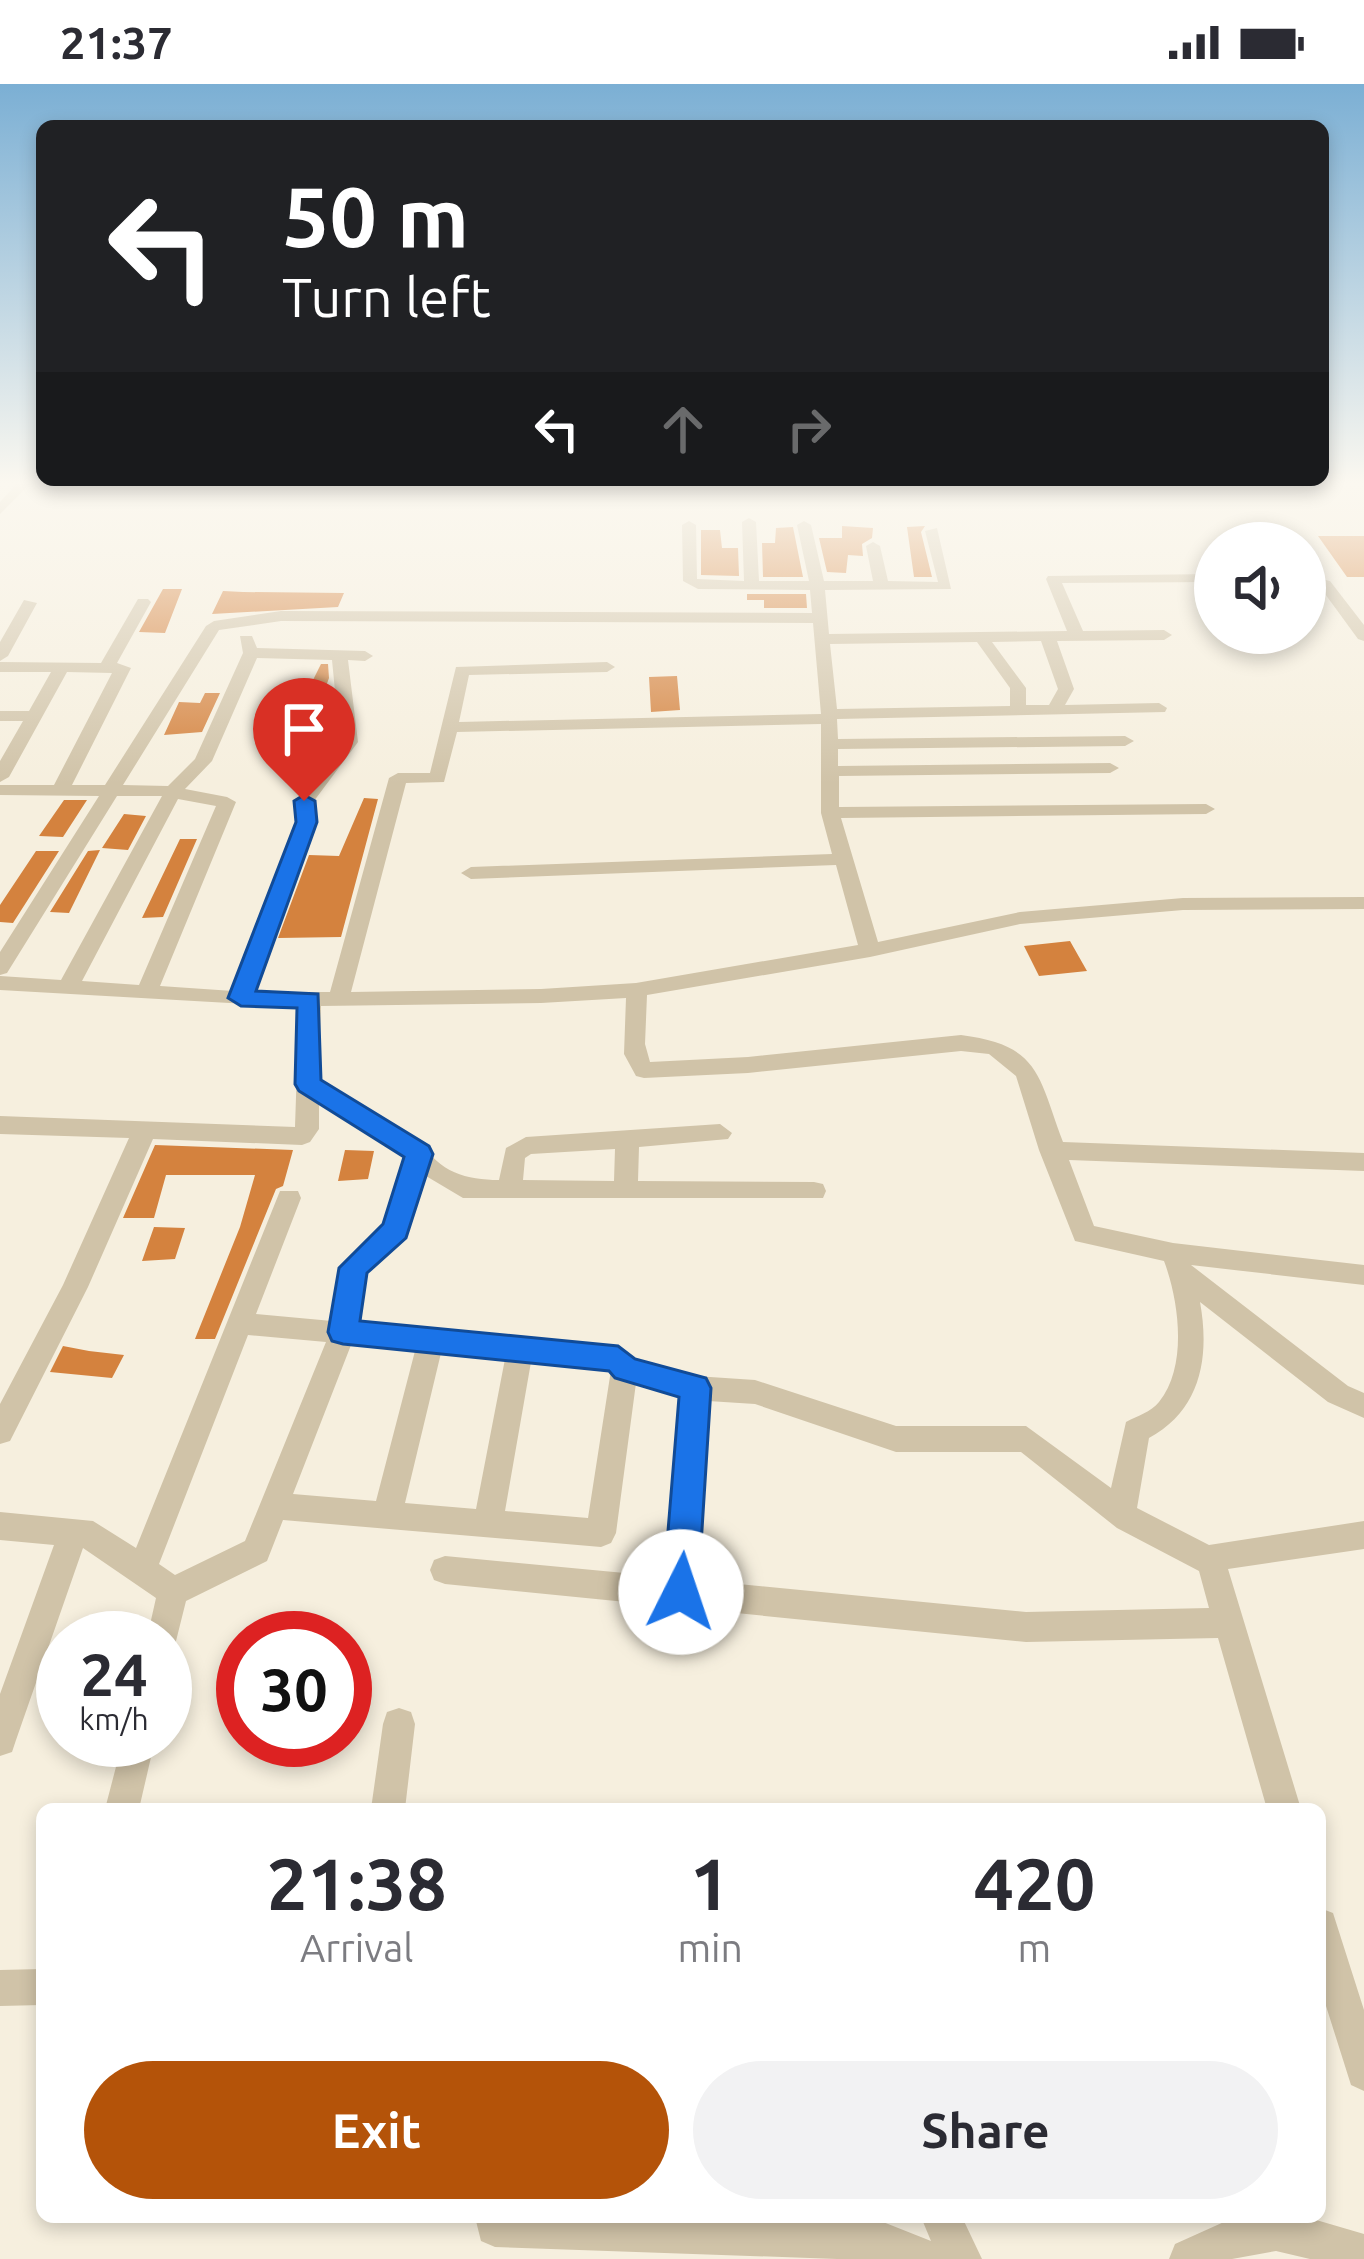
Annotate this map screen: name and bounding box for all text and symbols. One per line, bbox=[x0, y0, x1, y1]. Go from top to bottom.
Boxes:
text: 21:37 bbox=[60, 17, 173, 68]
icon: left bbox=[84, 168, 240, 324]
text: 50 m bbox=[282, 169, 469, 263]
text: Turn left bbox=[282, 267, 491, 327]
icon: left bbox=[524, 396, 590, 462]
icon: ahead bbox=[650, 396, 716, 462]
icon: right bbox=[776, 396, 842, 462]
map controls bbox=[1194, 522, 1326, 654]
button: sound bbox=[1194, 522, 1326, 654]
pin bbox=[253, 678, 355, 801]
icon: arrive bbox=[271, 696, 337, 762]
position arrow bbox=[618, 1529, 744, 1655]
speed limit sign: 30 bbox=[216, 1611, 372, 1767]
text: 24 bbox=[80, 1640, 148, 1707]
text: km/h bbox=[79, 1702, 149, 1736]
text: 21:38 bbox=[267, 1843, 447, 1924]
text: 1 bbox=[690, 1843, 730, 1924]
text: 420 bbox=[973, 1843, 1095, 1924]
text: Arrival bbox=[300, 1926, 414, 1969]
text: min bbox=[677, 1926, 743, 1969]
text: m bbox=[1018, 1926, 1051, 1969]
button: Exit bbox=[84, 2061, 669, 2199]
button: Share bbox=[693, 2061, 1278, 2199]

